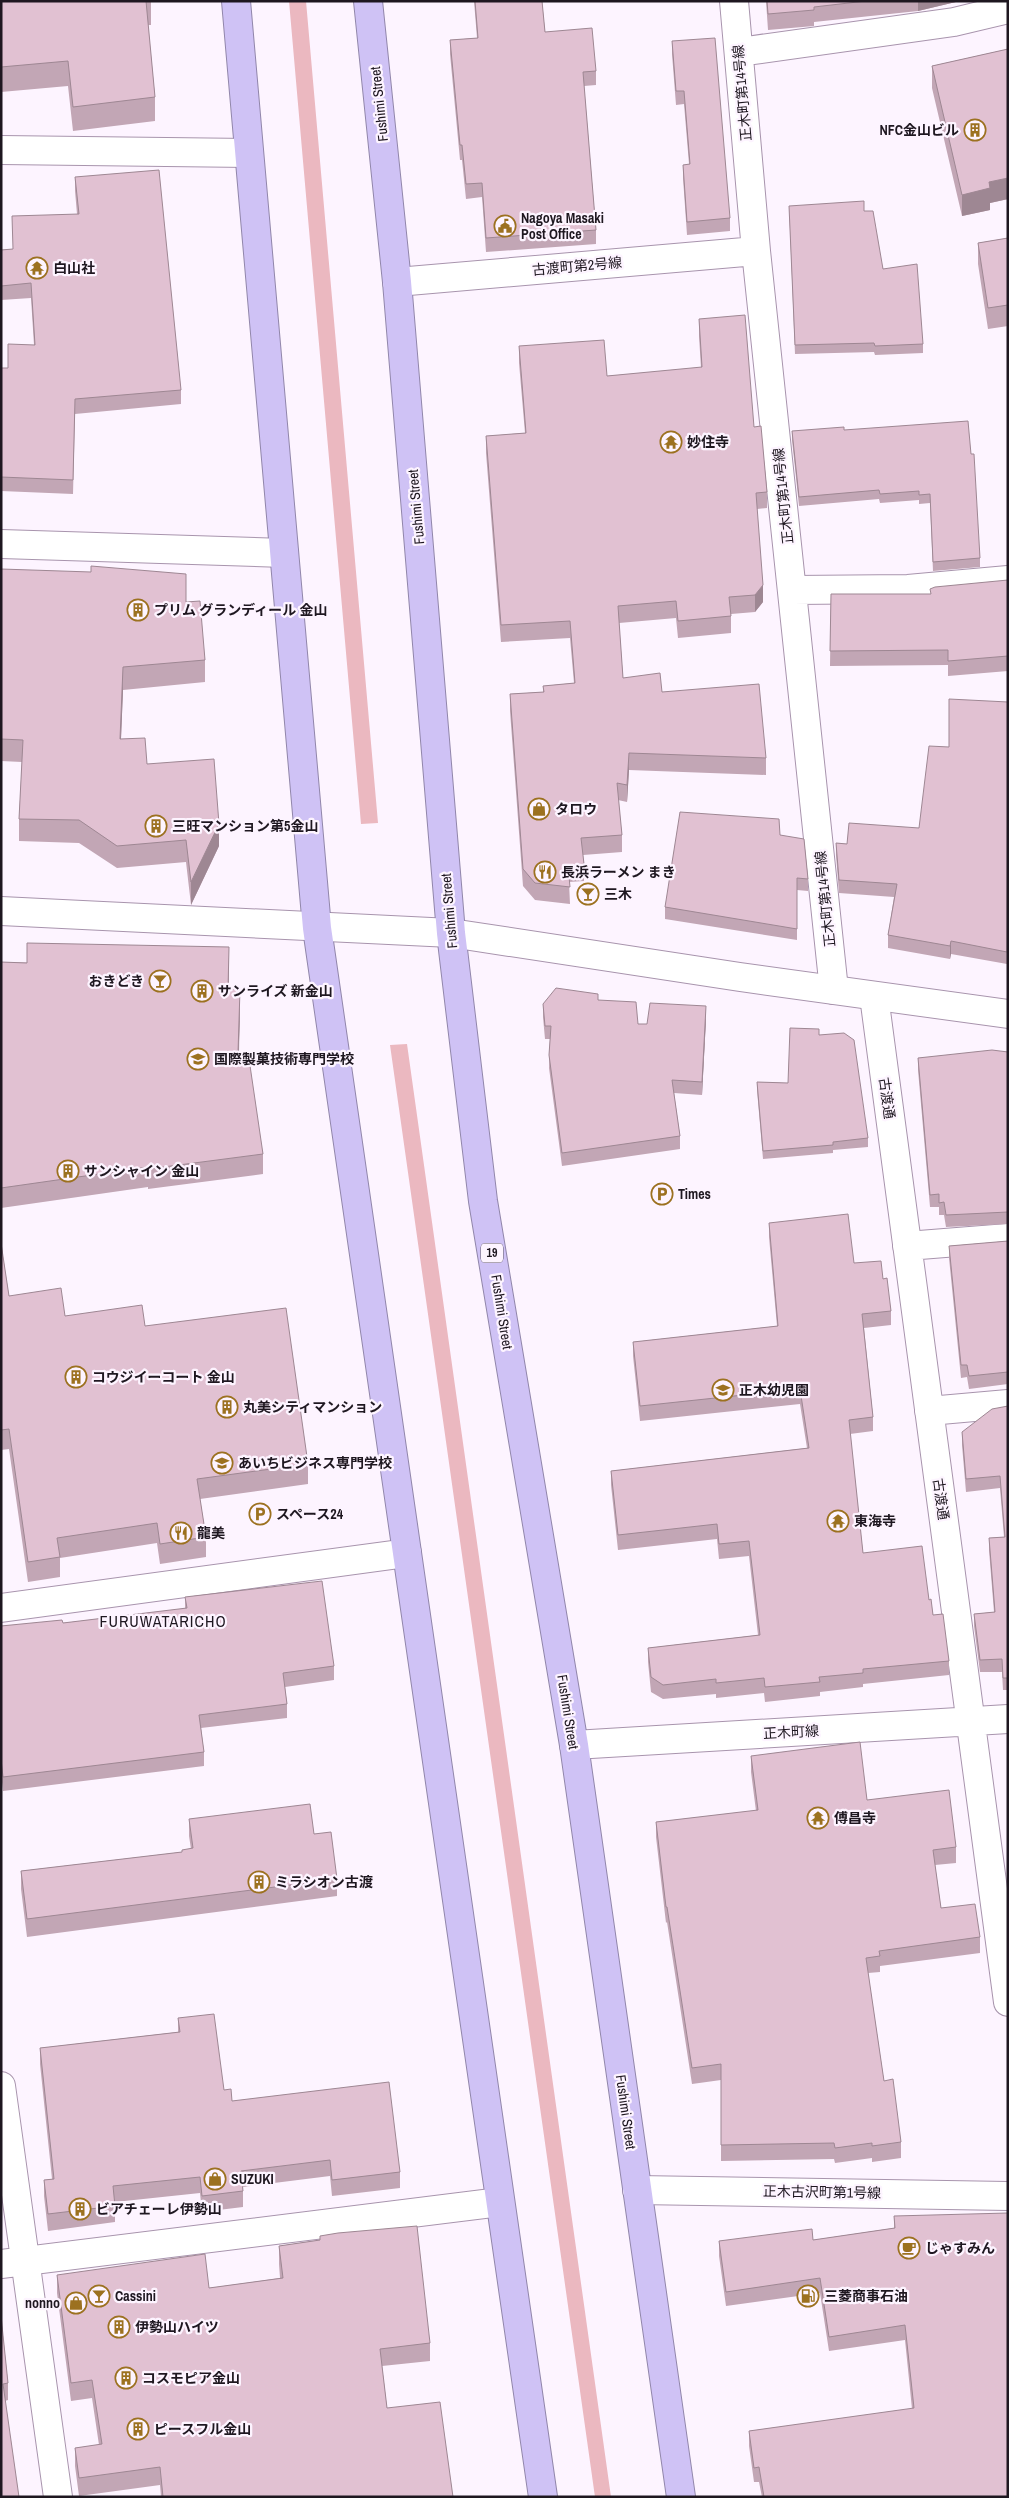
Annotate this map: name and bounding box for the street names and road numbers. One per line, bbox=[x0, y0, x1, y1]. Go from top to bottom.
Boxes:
street label: 正木町第14号線 bbox=[729, 44, 755, 142]
street label: Fushimi Street bbox=[366, 66, 392, 142]
street label: 古渡町第2号線 bbox=[531, 253, 623, 279]
street label: 正木町第14号線 bbox=[769, 447, 797, 545]
street label: Fushimi Street bbox=[404, 469, 428, 545]
street label: 正木町第14号線 bbox=[811, 850, 839, 948]
street label: Fushimi Street bbox=[437, 873, 461, 949]
street label: 古渡通 bbox=[875, 1076, 899, 1120]
road number: 19 bbox=[481, 1244, 503, 1262]
street label: Fushimi Street bbox=[487, 1273, 517, 1351]
street label: 古渡通 bbox=[929, 1477, 953, 1521]
street label: Fushimi Street bbox=[553, 1673, 583, 1751]
street label: 正木町線 bbox=[763, 1722, 819, 1742]
street label: Fushimi Street bbox=[612, 2073, 640, 2151]
street label: 正木古沢町第1号線 bbox=[763, 2182, 881, 2202]

